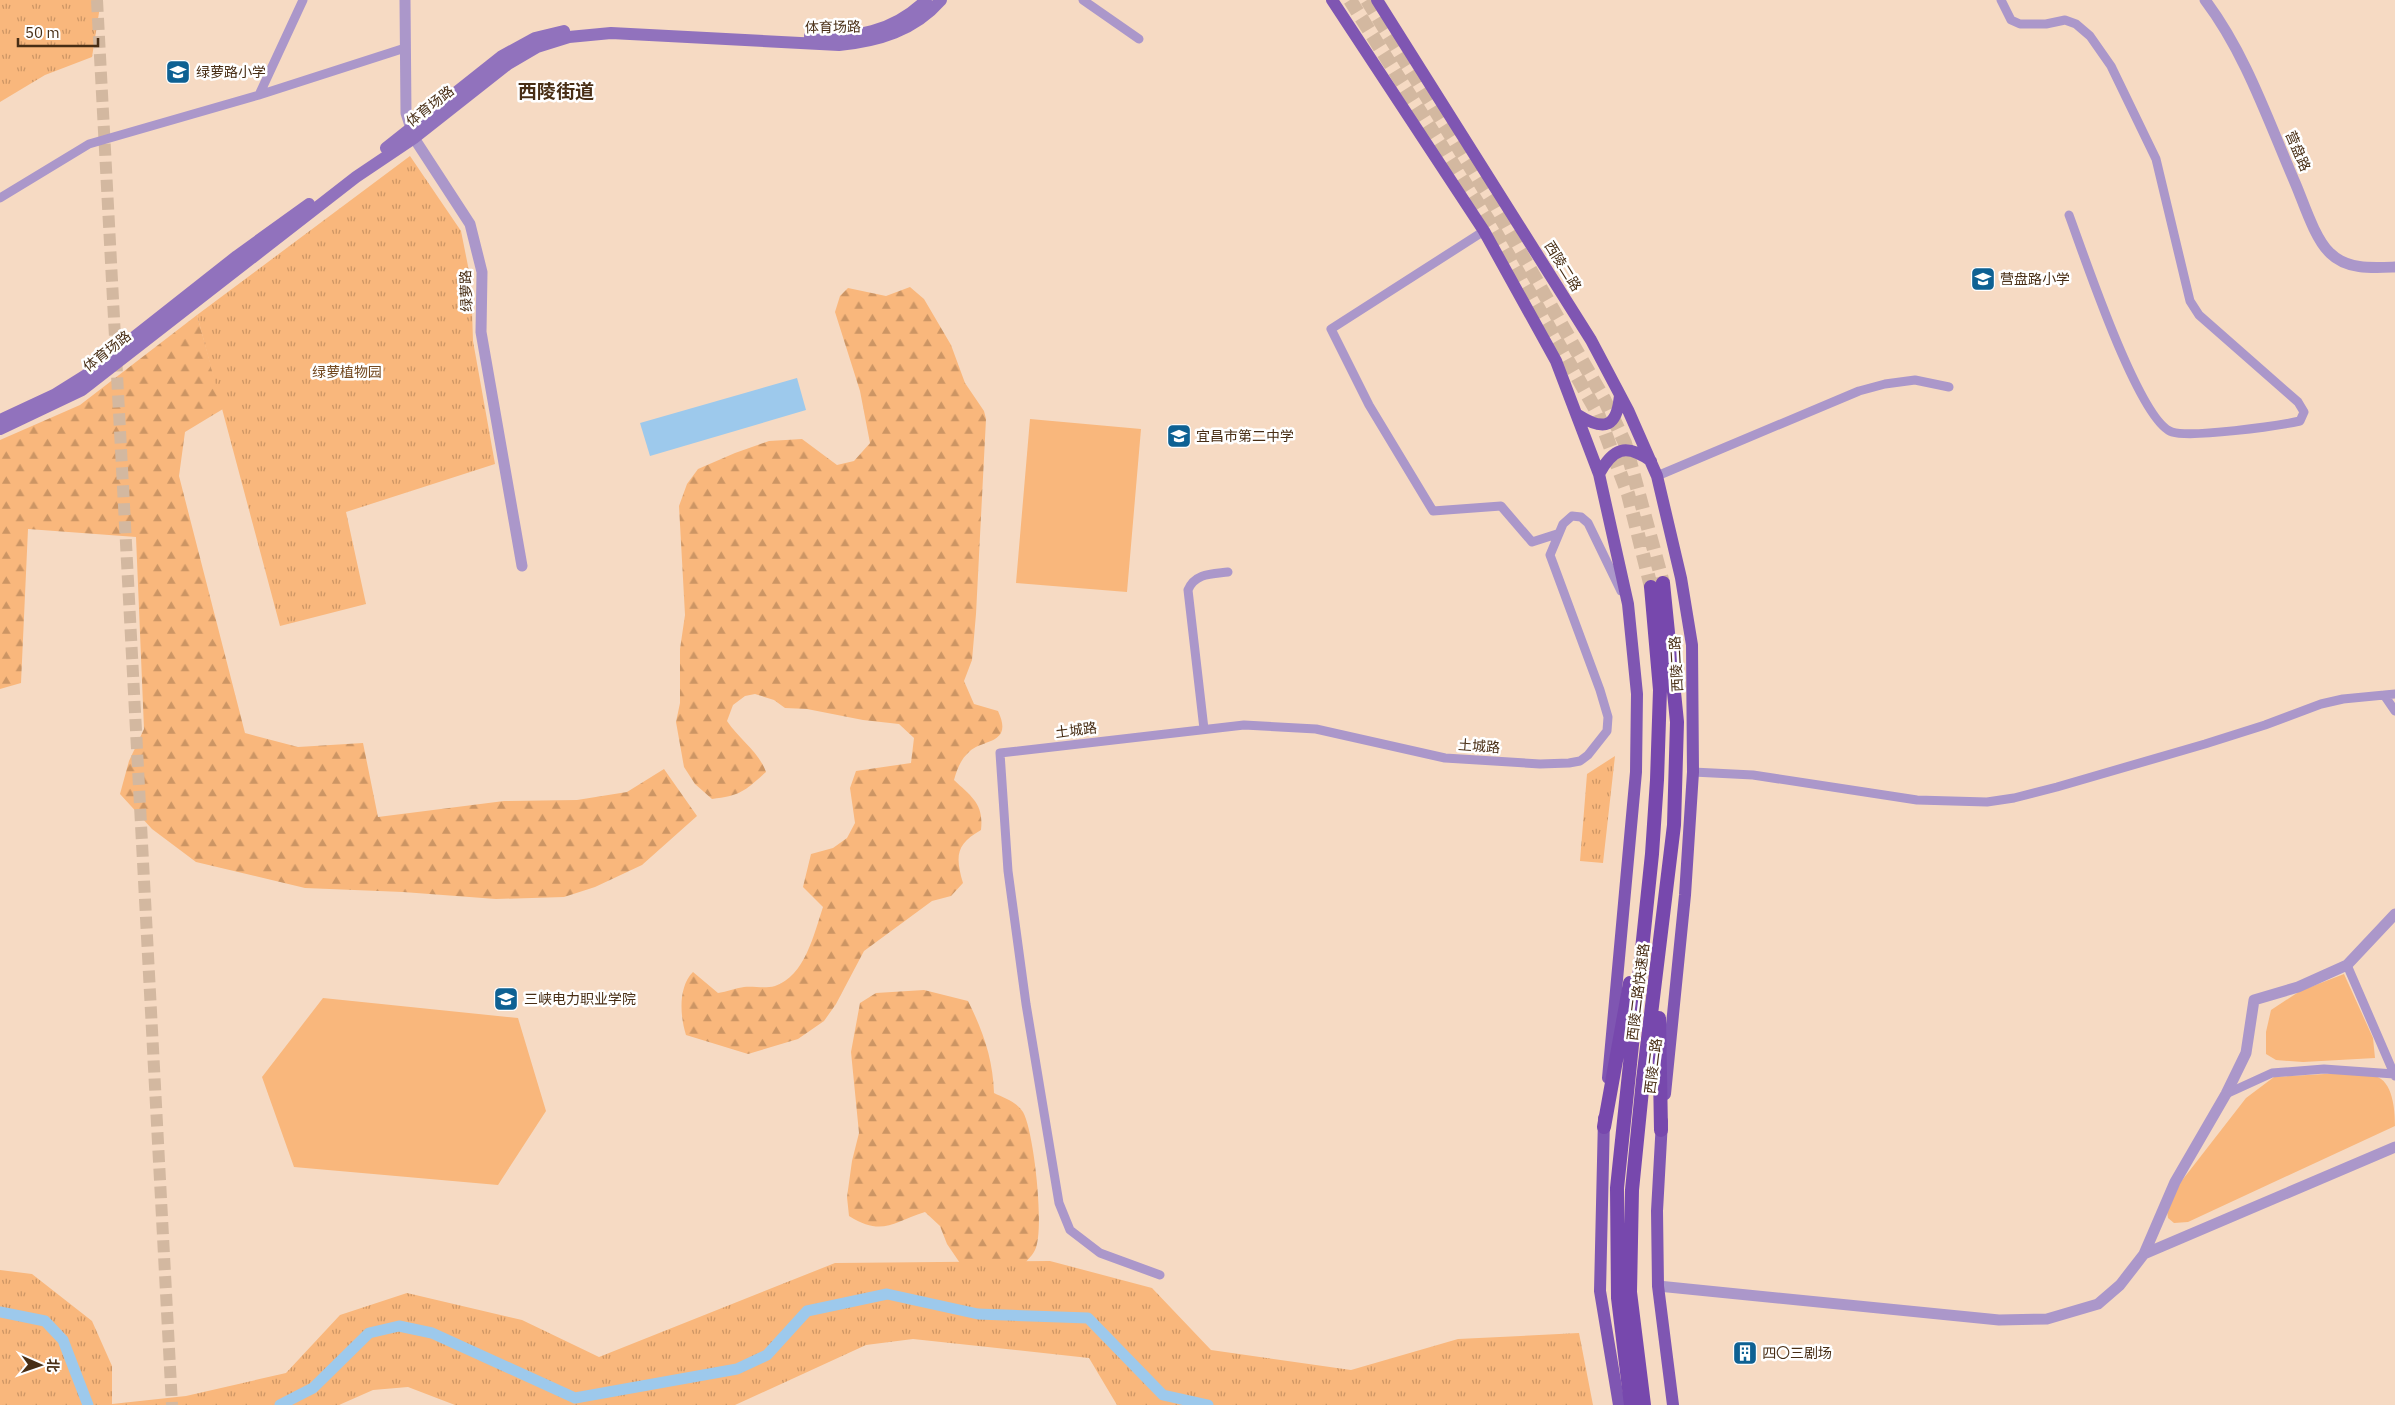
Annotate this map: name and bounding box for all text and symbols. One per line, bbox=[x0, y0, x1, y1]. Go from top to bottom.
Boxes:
scale bar bbox=[18, 15, 98, 47]
street label: 体育场路 bbox=[805, 18, 861, 36]
text: 50 m bbox=[25, 23, 60, 42]
school or university icon: 绿萝路小学 bbox=[165, 59, 191, 85]
place label: 绿萝路小学 bbox=[196, 63, 266, 81]
district label: 西陵街道 bbox=[518, 79, 594, 103]
street label: 体育场路 bbox=[402, 82, 458, 130]
street label: 营盘路 bbox=[2282, 128, 2314, 174]
street label: 西陵二路 bbox=[1541, 237, 1585, 295]
school or university icon: 营盘路小学 bbox=[1970, 266, 1996, 292]
street label: 绿萝路 bbox=[456, 270, 476, 312]
place label: 营盘路小学 bbox=[2000, 270, 2070, 288]
street label: 体育场路 bbox=[79, 327, 135, 375]
park label: 绿萝植物园 bbox=[312, 363, 382, 381]
school or university icon: 宜昌市第二中学 bbox=[1166, 423, 1192, 449]
place label: 宜昌市第二中学 bbox=[1196, 427, 1294, 445]
street label: 西陵二路 bbox=[1666, 636, 1686, 692]
street label: 土城路 bbox=[1054, 719, 1098, 741]
street label: 土城路 bbox=[1457, 736, 1501, 756]
street label: 西陵二路快速路 bbox=[1623, 942, 1653, 1042]
school or university icon: 三峡电力职业学院 bbox=[493, 986, 519, 1012]
place label: 三峡电力职业学院 bbox=[524, 990, 636, 1008]
street label: 西陵二路 bbox=[1641, 1037, 1665, 1095]
north arrow bbox=[15, 1340, 65, 1390]
building icon: 四〇三剧场 bbox=[1732, 1340, 1758, 1366]
place label: 四〇三剧场 bbox=[1762, 1344, 1832, 1362]
text: 北 bbox=[44, 1358, 62, 1373]

